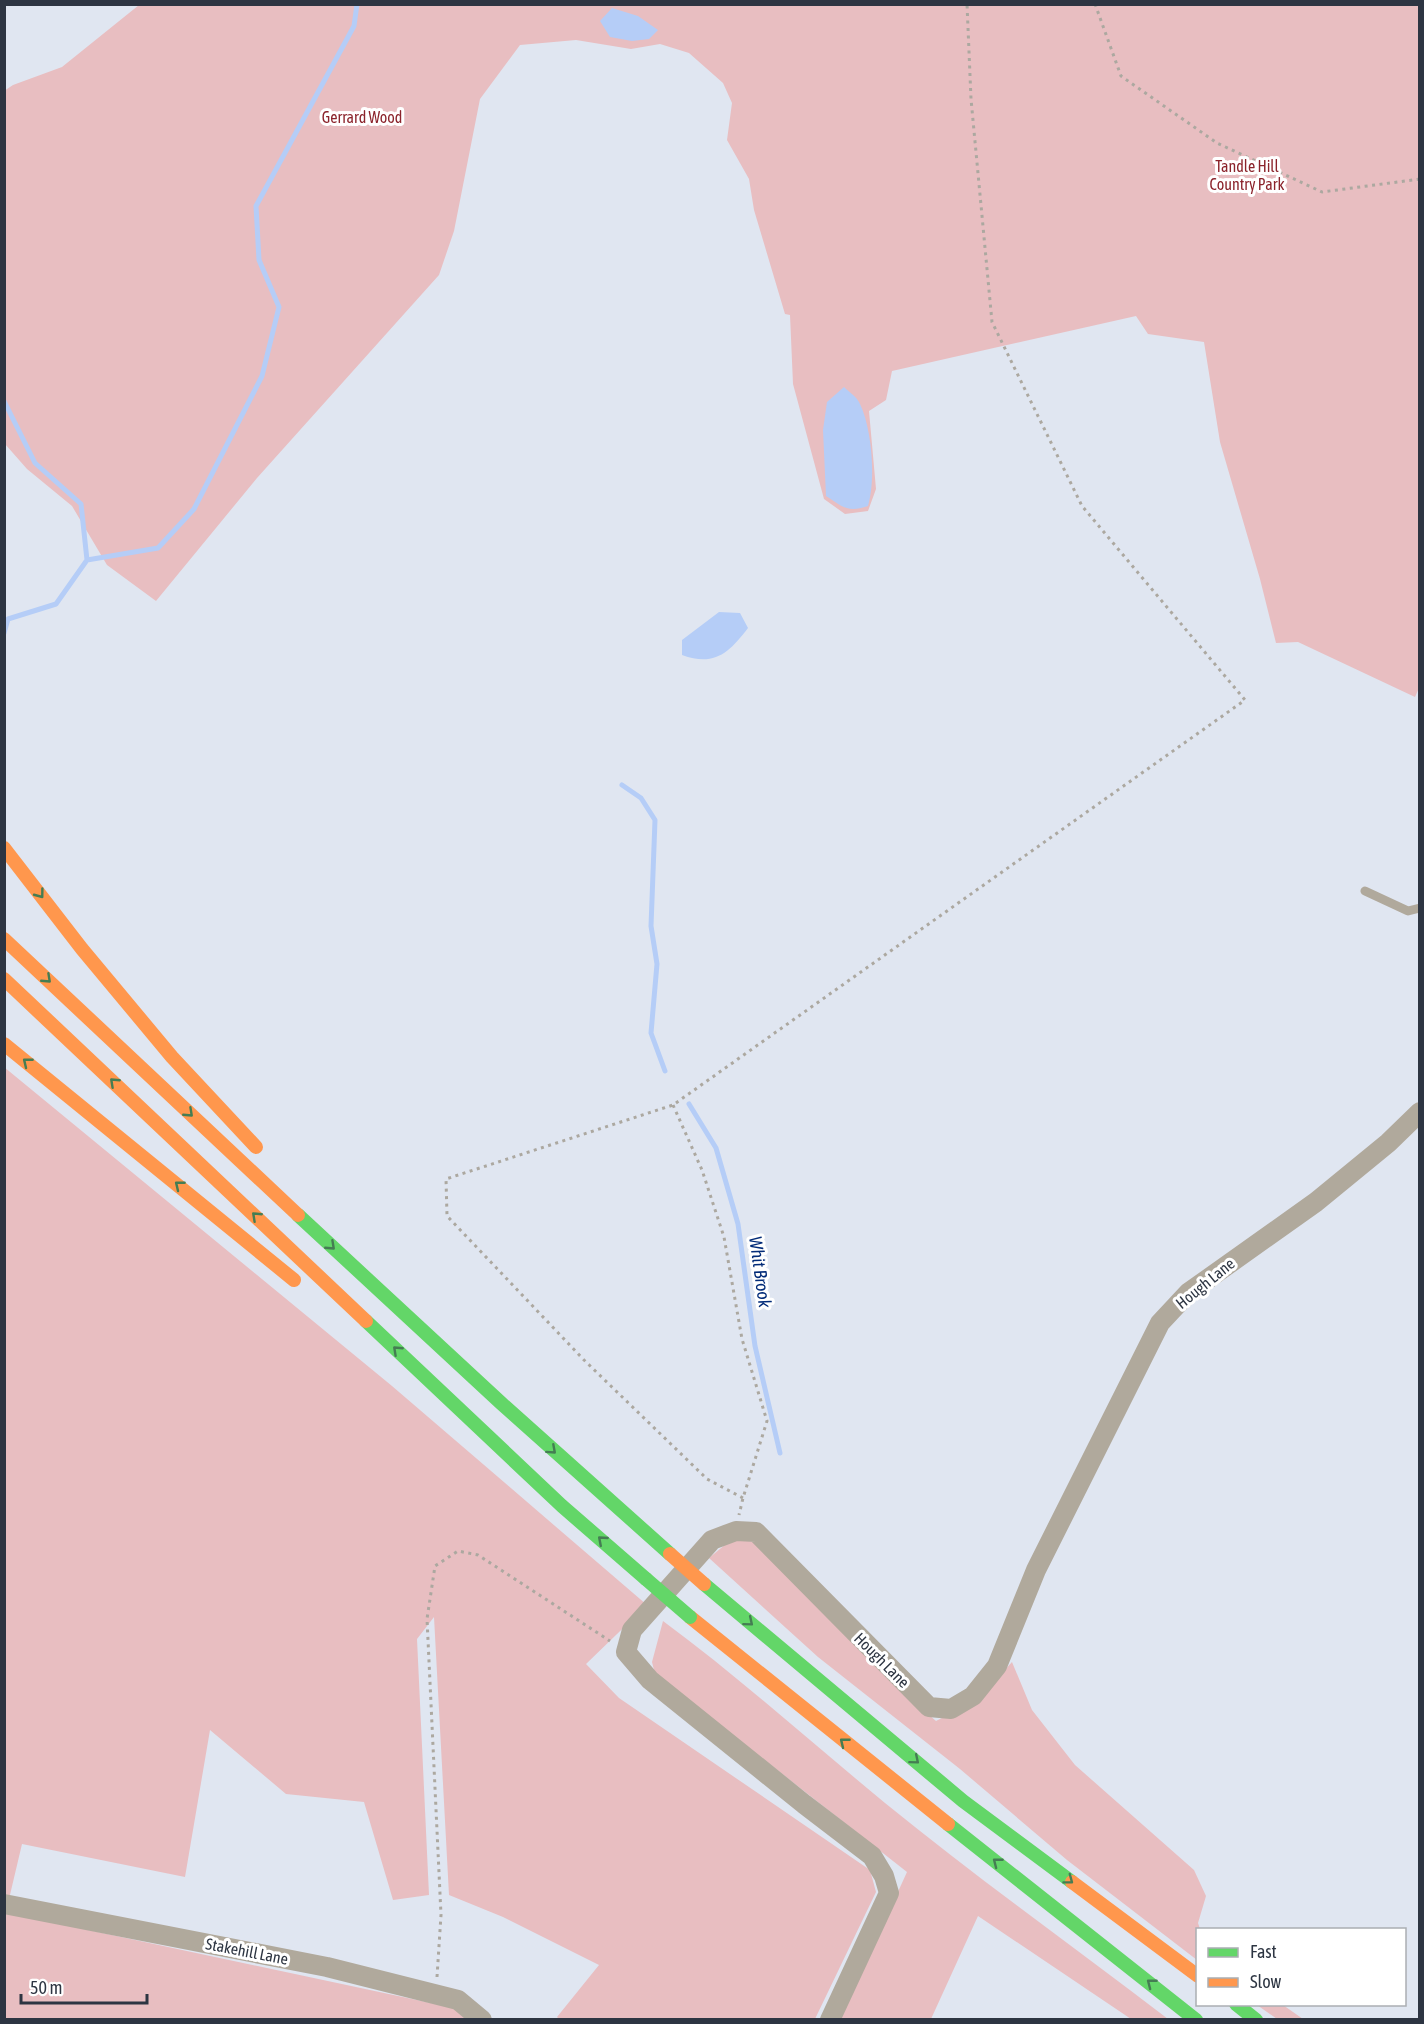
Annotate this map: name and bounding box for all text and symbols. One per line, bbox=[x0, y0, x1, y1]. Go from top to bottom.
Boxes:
park label: Gerrard Wood bbox=[322, 108, 402, 126]
park label: Tandle Hill Country Park bbox=[1209, 157, 1285, 194]
one-way arrow bbox=[33, 888, 44, 899]
one-way arrow bbox=[40, 972, 51, 983]
one-way arrow bbox=[23, 1059, 34, 1070]
one-way arrow bbox=[110, 1078, 121, 1089]
one-way arrow bbox=[182, 1105, 193, 1116]
one-way arrow bbox=[175, 1181, 186, 1192]
one-way arrow bbox=[252, 1212, 262, 1223]
water label: Whit Brook bbox=[745, 1235, 776, 1310]
one-way arrow bbox=[325, 1239, 335, 1250]
street label: Hough Lane bbox=[1172, 1254, 1239, 1313]
one-way arrow bbox=[394, 1346, 404, 1357]
one-way arrow bbox=[545, 1443, 555, 1454]
one-way arrow bbox=[598, 1536, 609, 1547]
one-way arrow bbox=[742, 1614, 753, 1625]
street label: Hough Lane bbox=[850, 1629, 913, 1692]
one-way arrow bbox=[840, 1738, 851, 1749]
one-way arrow bbox=[908, 1753, 919, 1764]
one-way arrow bbox=[993, 1859, 1004, 1870]
one-way arrow bbox=[1062, 1873, 1073, 1884]
legend bbox=[1196, 1928, 1406, 2006]
street label: Stakehill Lane bbox=[204, 1934, 290, 1968]
text: Fast bbox=[1250, 1941, 1277, 1962]
scale bar bbox=[21, 1967, 147, 2005]
text: Slow bbox=[1250, 1971, 1281, 1992]
text: 50 m bbox=[30, 1977, 62, 1998]
one-way arrow bbox=[1146, 1980, 1157, 1991]

